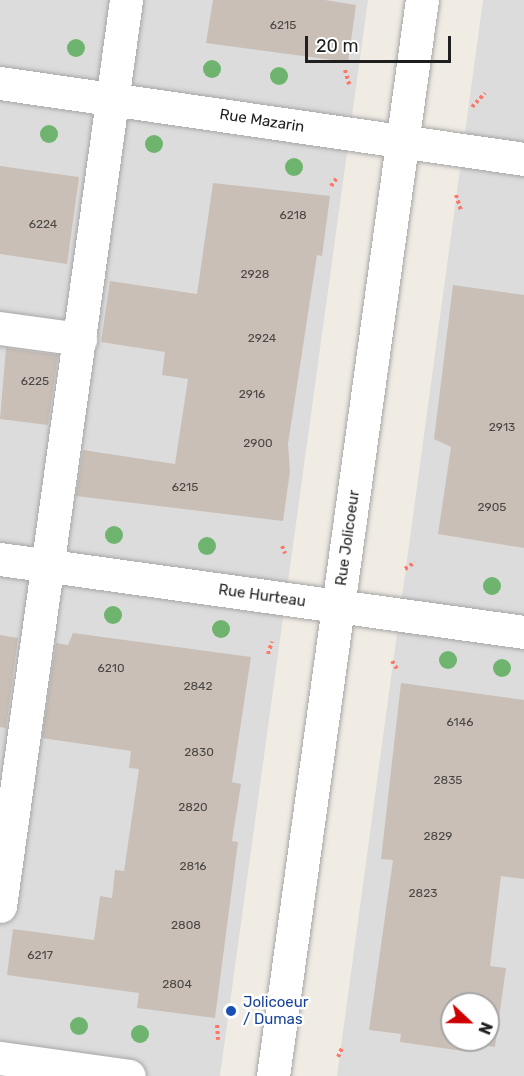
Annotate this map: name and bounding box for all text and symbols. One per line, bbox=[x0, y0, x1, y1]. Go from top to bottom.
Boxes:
house number: 6215 bbox=[270, 19, 296, 33]
scale bar bbox=[308, 24, 454, 62]
text: 20 m bbox=[316, 35, 358, 57]
street label: Rue Mazarin bbox=[218, 105, 306, 137]
house number: 6218 bbox=[279, 209, 307, 223]
house number: 6224 bbox=[29, 218, 57, 232]
house number: 2928 bbox=[241, 268, 269, 282]
house number: 2924 bbox=[248, 332, 276, 346]
house number: 6225 bbox=[21, 375, 49, 389]
house number: 2916 bbox=[239, 388, 265, 402]
house number: 2913 bbox=[489, 421, 515, 435]
house number: 2900 bbox=[243, 437, 273, 451]
house number: 6215 bbox=[172, 481, 198, 495]
street label: Rue Jolicoeur bbox=[332, 489, 364, 587]
house number: 2905 bbox=[478, 501, 506, 515]
street label: Rue Hurteau bbox=[217, 581, 307, 611]
house number: 6210 bbox=[97, 662, 125, 676]
house number: 2842 bbox=[183, 680, 213, 694]
house number: 6146 bbox=[447, 716, 473, 730]
house number: 2830 bbox=[184, 746, 214, 760]
house number: 2835 bbox=[433, 774, 463, 788]
house number: 2820 bbox=[178, 801, 208, 815]
house number: 2829 bbox=[424, 830, 452, 844]
house number: 2816 bbox=[179, 860, 207, 874]
house number: 2823 bbox=[409, 887, 437, 901]
house number: 2808 bbox=[171, 919, 201, 933]
house number: 6217 bbox=[27, 949, 53, 963]
house number: 2804 bbox=[162, 978, 192, 992]
north arrow bbox=[440, 992, 500, 1052]
place label: Jolicoeur / Dumas bbox=[243, 993, 308, 1028]
marker: Jolicoeur / Dumas bbox=[224, 1004, 238, 1018]
text: N bbox=[474, 1019, 496, 1037]

